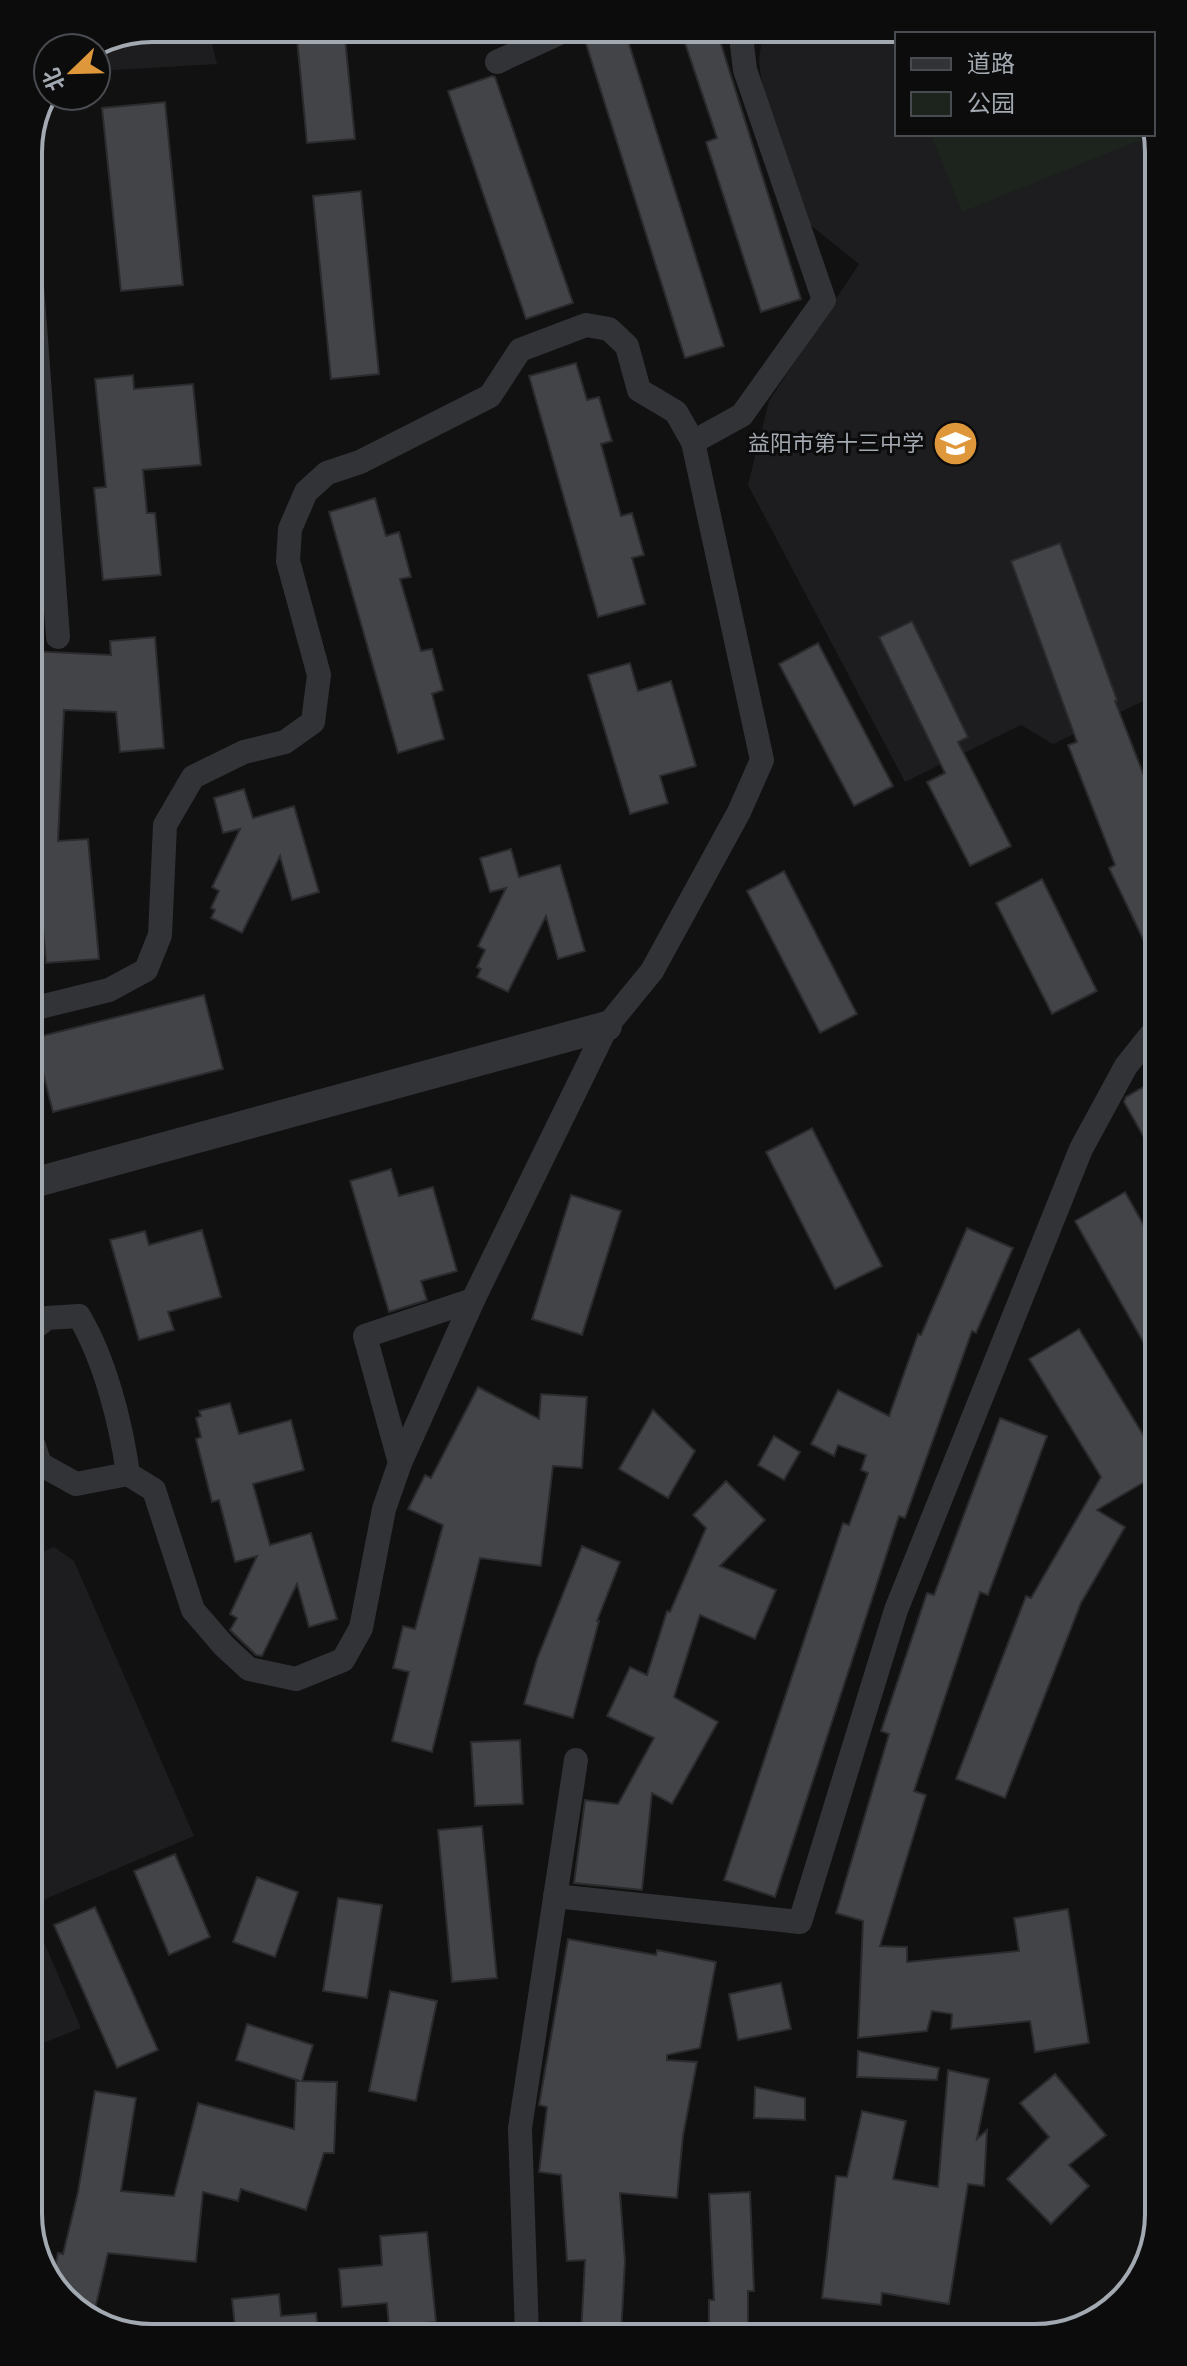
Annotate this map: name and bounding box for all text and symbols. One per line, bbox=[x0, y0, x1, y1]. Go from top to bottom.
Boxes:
north arrow bbox=[32, 32, 112, 112]
legend bbox=[895, 32, 1155, 136]
text: 道路 bbox=[967, 49, 1015, 78]
text: 北 bbox=[37, 65, 70, 95]
text: 公园 bbox=[967, 89, 1015, 118]
school or university icon: 益阳市第十三中学 bbox=[931, 419, 979, 467]
place label: 益阳市第十三中学 bbox=[748, 430, 924, 456]

